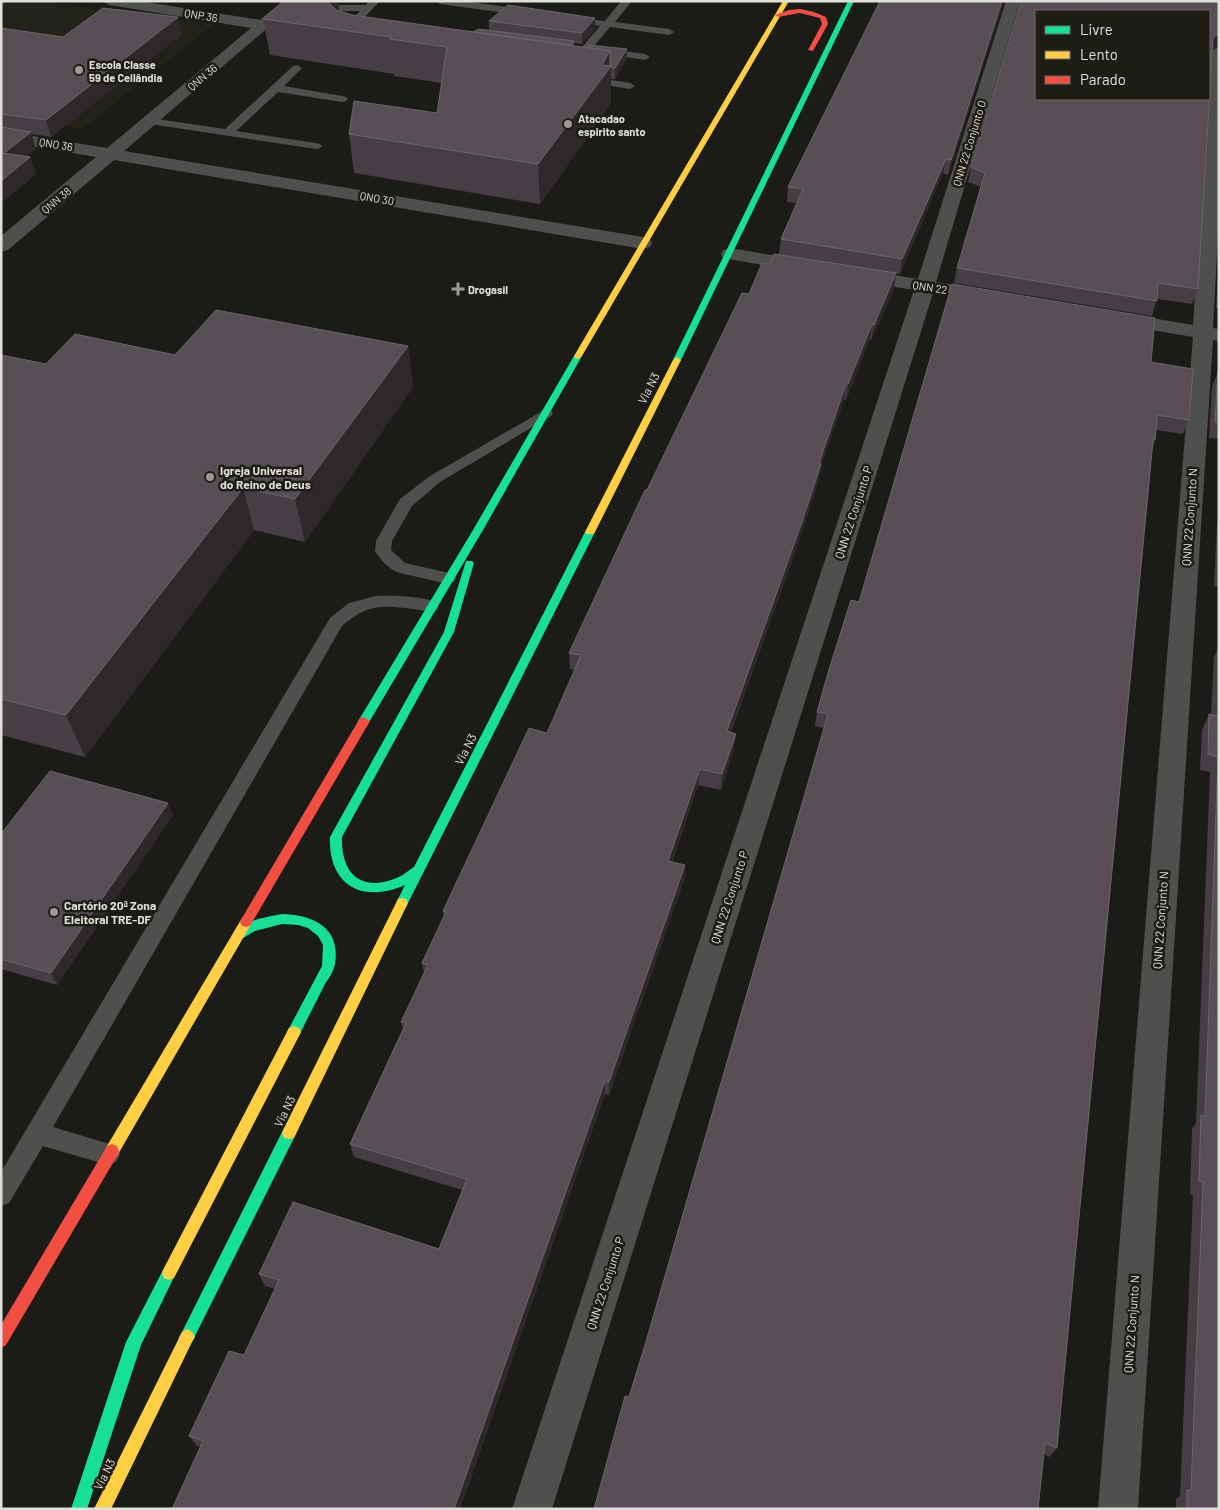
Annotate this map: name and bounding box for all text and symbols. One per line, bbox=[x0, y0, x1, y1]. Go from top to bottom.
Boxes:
street label: QNP 36 bbox=[183, 6, 219, 24]
legend bbox=[1035, 10, 1210, 100]
text: Livre bbox=[1080, 20, 1113, 38]
text: Lento bbox=[1080, 45, 1118, 63]
place label: Escola Classe 59 de Ceilândia bbox=[89, 58, 162, 84]
street label: QNN 36 bbox=[185, 61, 220, 93]
marker: Escola Classe 59 de Ceilândia bbox=[73, 64, 85, 76]
text: Parado bbox=[1080, 70, 1126, 88]
street label: QNN 22 Conjunto O bbox=[950, 98, 988, 188]
place label: Atacadao espirito santo bbox=[578, 112, 646, 138]
marker: Atacadao espirito santo bbox=[562, 118, 574, 130]
street label: QNO 36 bbox=[38, 135, 74, 153]
street label: QNN 38 bbox=[39, 184, 74, 216]
street label: QNO 30 bbox=[359, 189, 395, 207]
street label: QNN 22 bbox=[912, 278, 948, 296]
marker: Drogasil bbox=[452, 283, 464, 295]
place label: Drogasil bbox=[468, 283, 508, 296]
street label: Via N3 bbox=[634, 370, 662, 406]
place label: Igreja Universal do Reino de Deus bbox=[220, 463, 311, 491]
street label: QNN 22 Conjunto P bbox=[831, 464, 875, 560]
street label: QNN 22 Conjunto N bbox=[1179, 468, 1199, 566]
marker: Igreja Universal do Reino de Deus bbox=[204, 471, 216, 483]
street label: Via N3 bbox=[451, 731, 479, 767]
street label: QNN 22 Conjunto P bbox=[707, 849, 751, 945]
street label: QNN 22 Conjunto N bbox=[1150, 871, 1170, 969]
place label: Cartório 20ª Zona Eleitoral TRE-DF bbox=[64, 898, 156, 926]
marker: Cartório 20ª Zona Eleitoral TRE-DF bbox=[48, 906, 60, 918]
street label: Via N3 bbox=[270, 1093, 298, 1129]
street label: QNN 22 Conjunto P bbox=[583, 1235, 627, 1331]
street label: QNN 22 Conjunto N bbox=[1121, 1275, 1141, 1373]
street label: Via N3 bbox=[90, 1456, 118, 1492]

